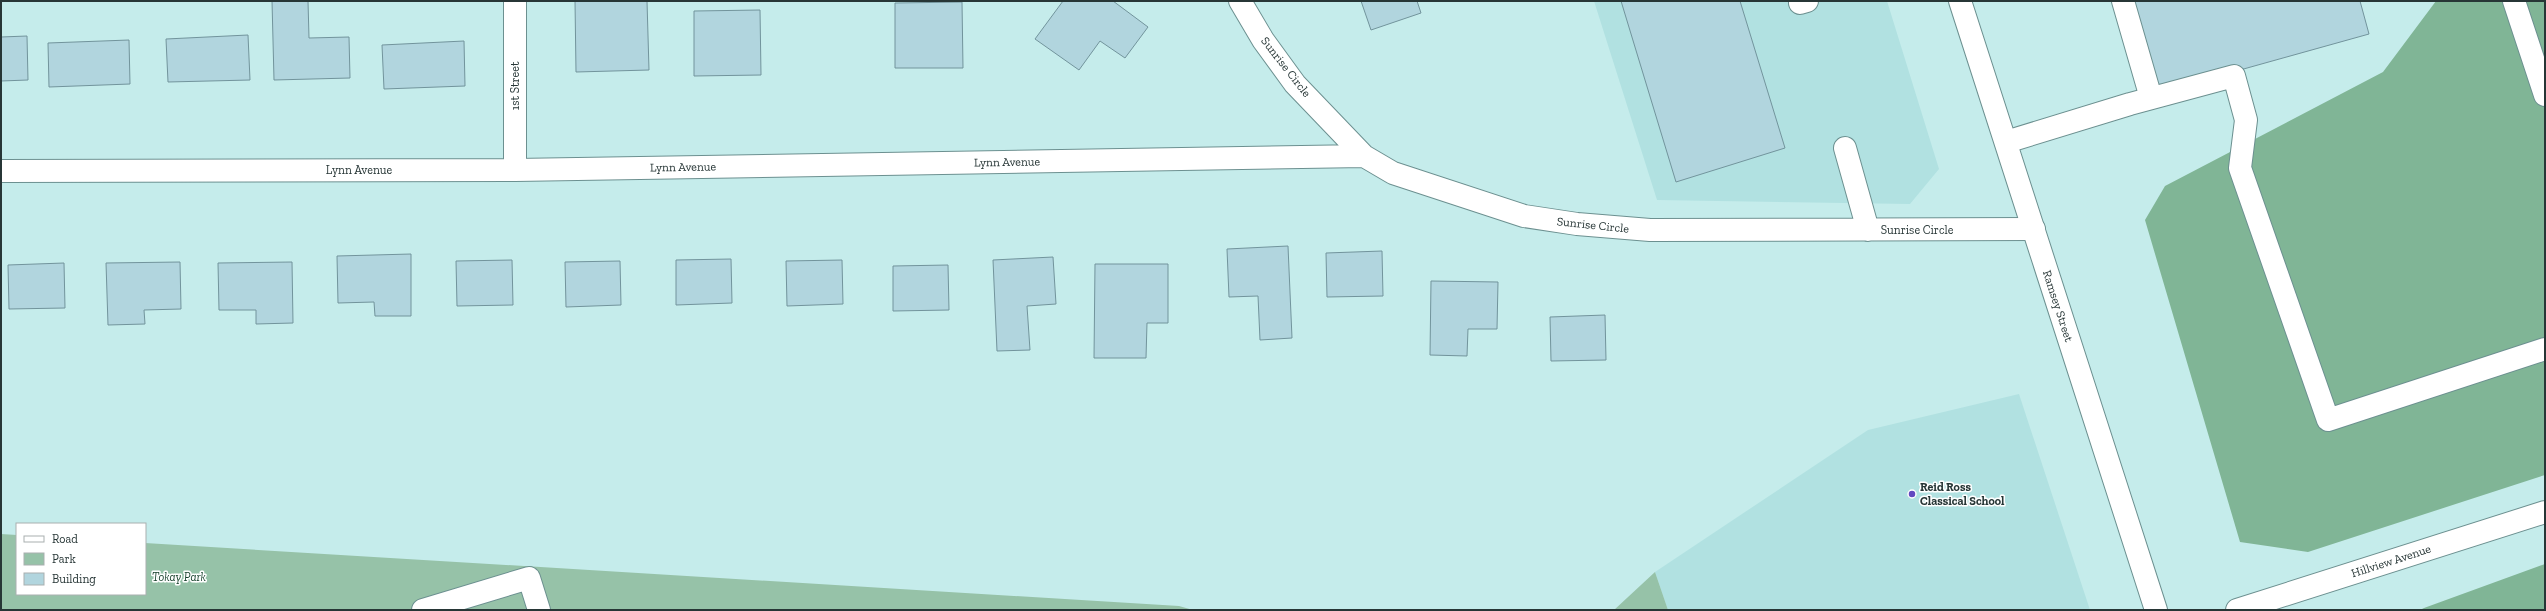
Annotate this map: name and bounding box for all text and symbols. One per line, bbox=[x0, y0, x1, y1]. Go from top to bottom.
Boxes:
street label: Sunrise Circle bbox=[1258, 34, 1314, 100]
street label: 1st Street bbox=[508, 61, 522, 110]
street label: Lynn Avenue bbox=[974, 154, 1041, 170]
street label: Lynn Avenue bbox=[650, 159, 717, 175]
street label: Lynn Avenue bbox=[326, 163, 393, 177]
street label: Sunrise Circle bbox=[1556, 214, 1630, 236]
street label: Sunrise Circle bbox=[1881, 223, 1954, 237]
street label: Ramsey Street bbox=[2040, 268, 2076, 344]
place label: Reid Ross Classical School bbox=[1920, 480, 2005, 508]
marker: Reid Ross Classical School bbox=[1907, 489, 1917, 499]
legend bbox=[16, 523, 146, 595]
text: Road bbox=[52, 532, 78, 546]
street label: Hillview Avenue bbox=[2349, 541, 2433, 580]
text: Park bbox=[52, 552, 77, 566]
park label: Tokay Park bbox=[152, 570, 207, 584]
text: Building bbox=[52, 572, 96, 586]

